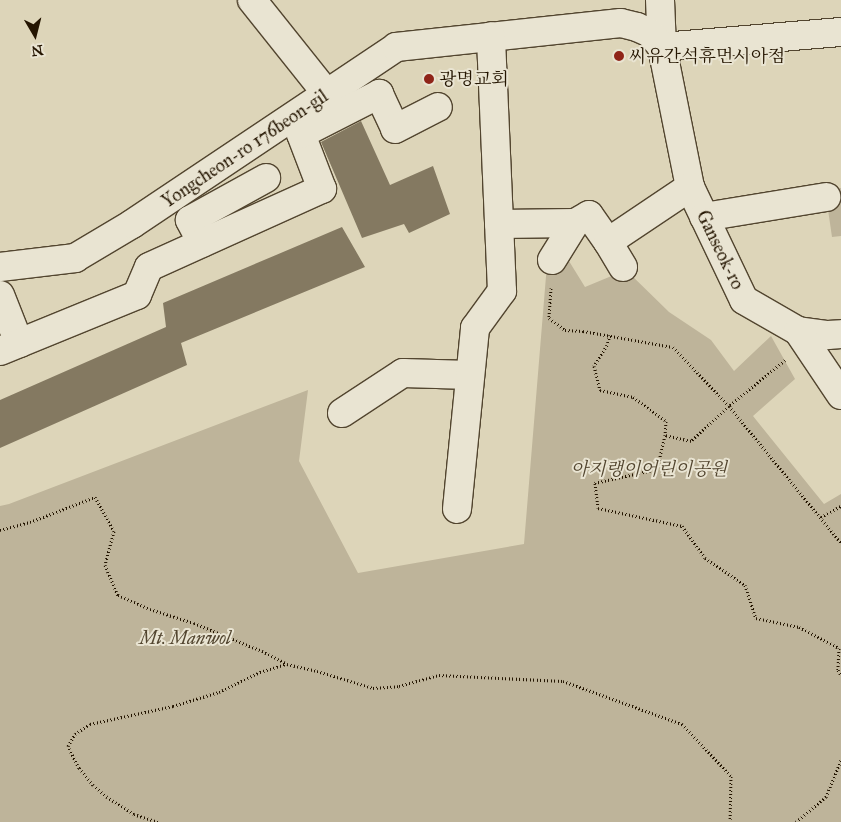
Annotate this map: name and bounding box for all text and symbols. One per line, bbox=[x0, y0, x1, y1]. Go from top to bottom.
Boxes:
north arrow bbox=[10, 10, 60, 60]
text: N bbox=[30, 41, 44, 60]
place label: 씨유간석휴먼시아점 bbox=[629, 45, 785, 67]
marker: 씨유간석휴먼시아점 bbox=[613, 50, 625, 62]
place label: 광명교회 bbox=[439, 68, 509, 90]
marker: 광명교회 bbox=[423, 73, 435, 85]
street label: Yongcheon-ro 176beon-gil bbox=[158, 85, 332, 213]
street label: Ganseok-ro bbox=[692, 207, 748, 293]
park label: 아지랭이어린이공원 bbox=[571, 458, 727, 480]
park label: Mt. Manwol bbox=[139, 627, 231, 649]

